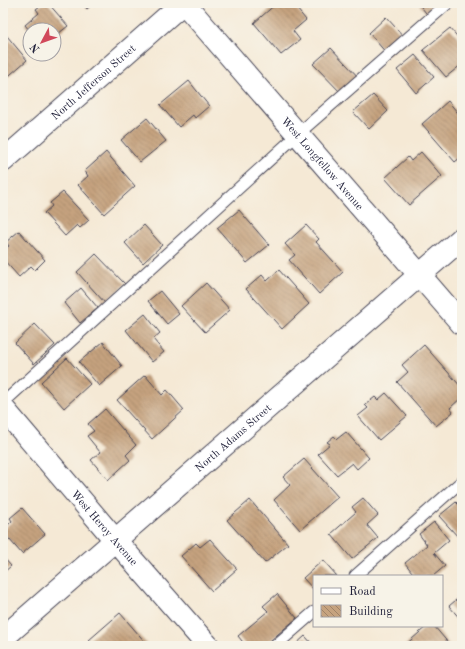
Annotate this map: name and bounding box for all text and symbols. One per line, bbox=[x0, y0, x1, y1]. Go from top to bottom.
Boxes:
north arrow bbox=[22, 22, 62, 62]
text: N bbox=[28, 40, 42, 54]
street label: North Jefferson Street bbox=[50, 43, 138, 123]
street label: West Longfellow Avenue bbox=[279, 116, 365, 213]
street label: North Adams Street bbox=[194, 403, 274, 475]
street label: West Heroy Avenue bbox=[69, 489, 139, 568]
legend bbox=[313, 575, 443, 627]
text: Road bbox=[349, 586, 376, 598]
text: Building bbox=[349, 606, 393, 618]

